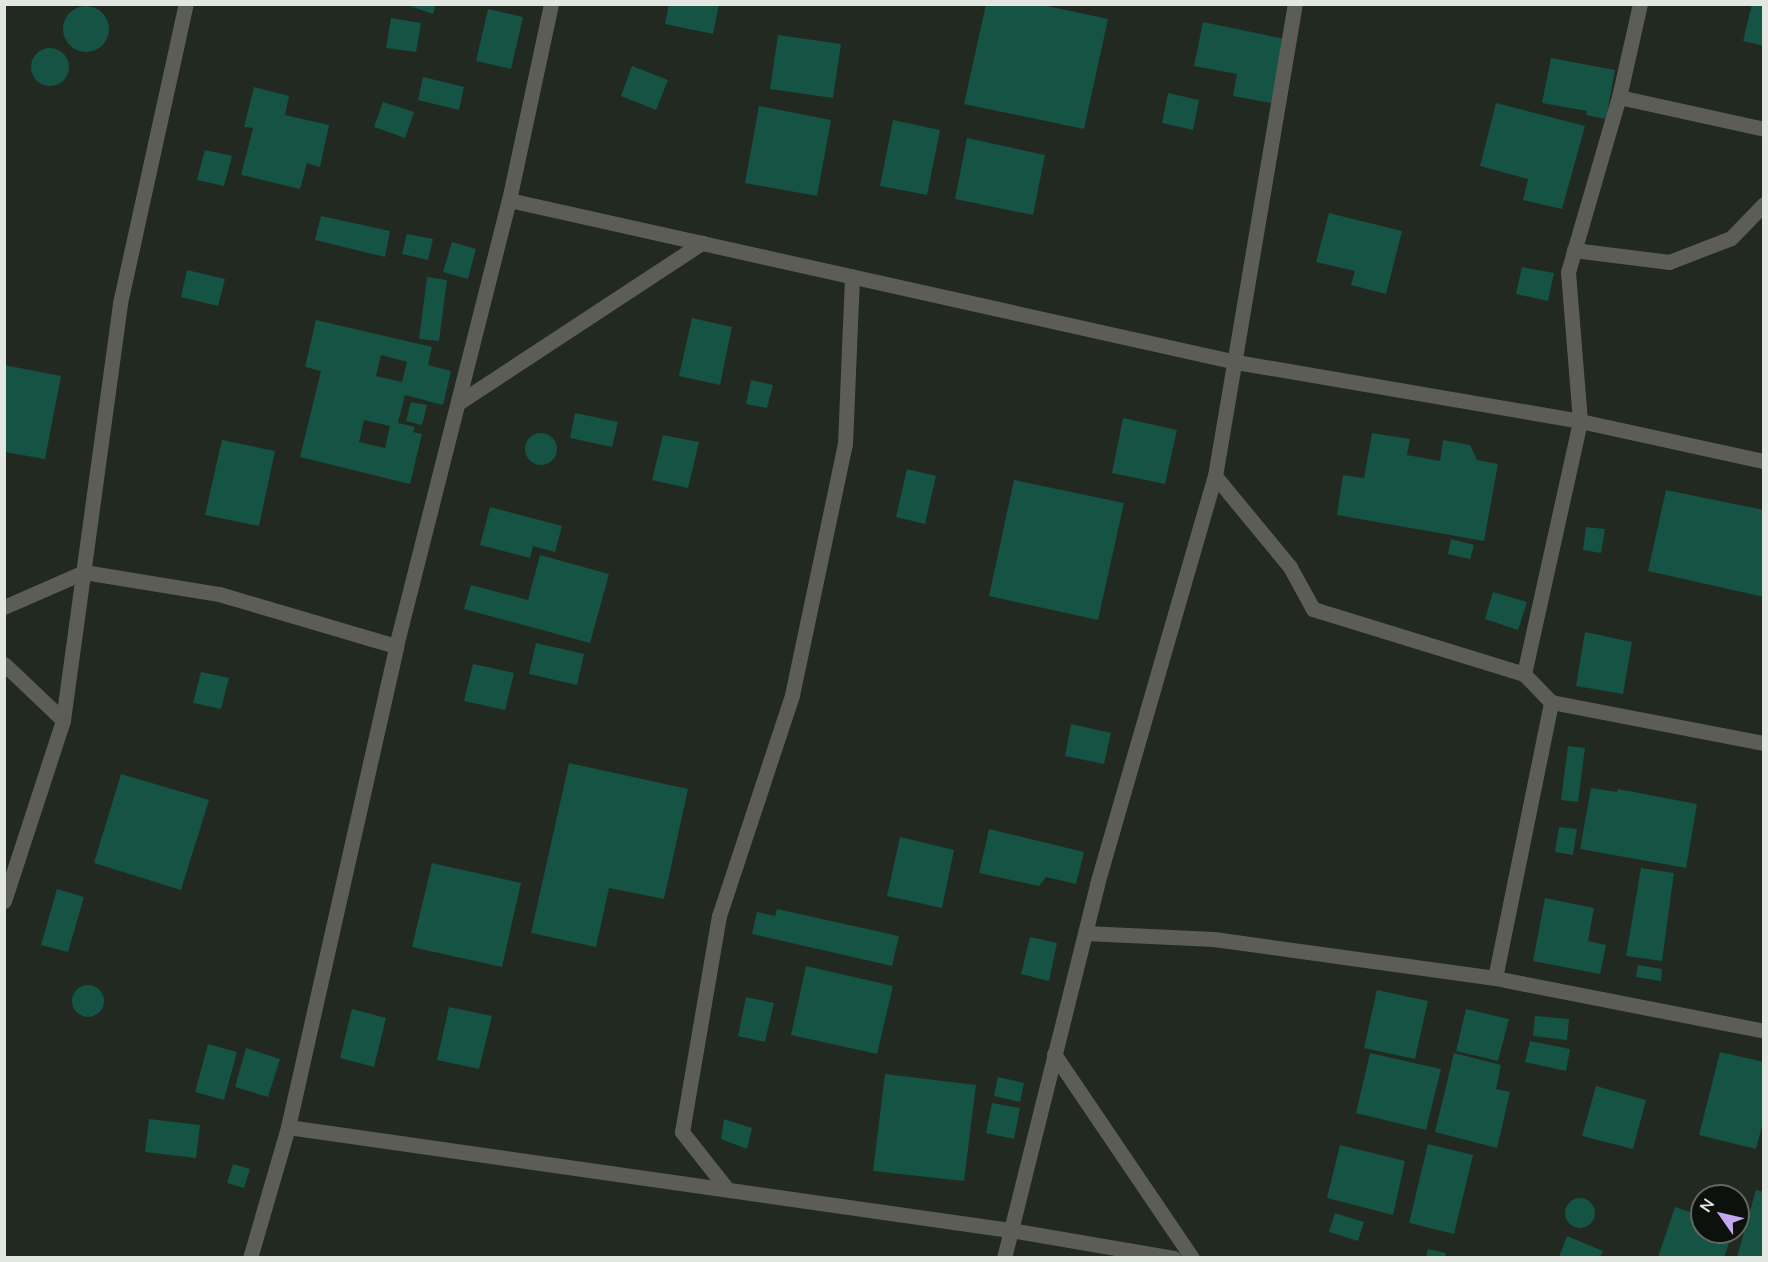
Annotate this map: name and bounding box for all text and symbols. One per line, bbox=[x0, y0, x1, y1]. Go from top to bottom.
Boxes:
north arrow bbox=[1690, 1184, 1750, 1244]
text: N bbox=[1695, 1194, 1718, 1216]

